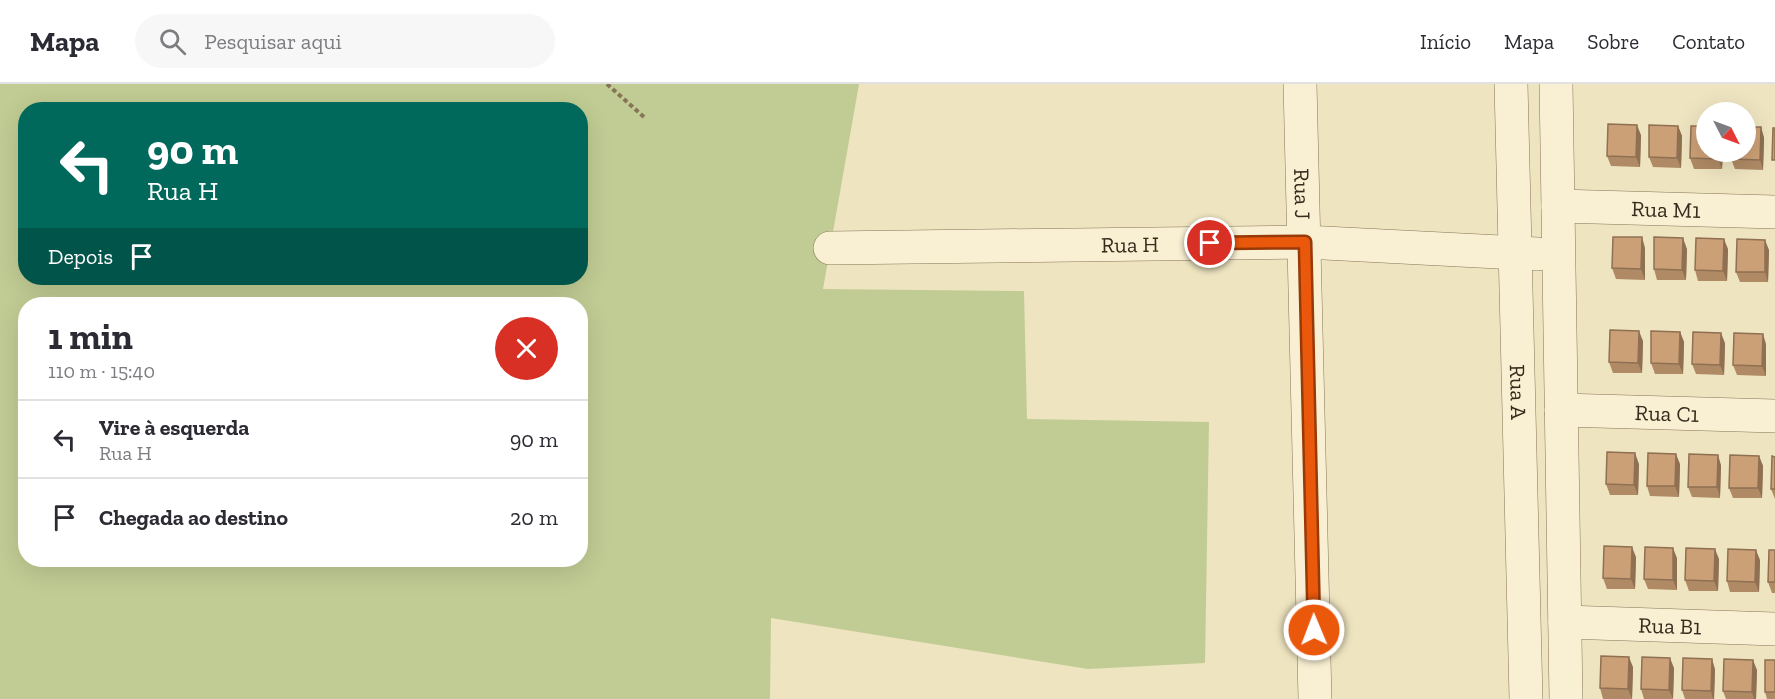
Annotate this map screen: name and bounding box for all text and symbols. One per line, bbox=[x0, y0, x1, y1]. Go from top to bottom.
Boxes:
search box bbox=[135, 14, 555, 68]
text: Mapa bbox=[30, 25, 99, 58]
icon: search bbox=[156, 25, 189, 58]
text: Pesquisar aqui bbox=[204, 28, 342, 55]
text: Início bbox=[1420, 29, 1471, 54]
text: Mapa bbox=[1504, 29, 1554, 54]
text: Sobre bbox=[1587, 29, 1639, 54]
text: Contato bbox=[1672, 29, 1745, 54]
north arrow bbox=[1696, 102, 1756, 162]
map controls bbox=[1696, 102, 1756, 162]
text: 90 m bbox=[147, 124, 238, 175]
icon: left bbox=[48, 126, 126, 204]
street label: Rua J bbox=[1288, 168, 1316, 220]
text: Rua H bbox=[147, 175, 218, 207]
street label: Rua M1 bbox=[1631, 195, 1702, 224]
pin bbox=[1184, 217, 1235, 268]
icon: arrive bbox=[1193, 226, 1226, 259]
street label: Rua H bbox=[1101, 231, 1159, 259]
icon: arrive bbox=[125, 240, 158, 273]
text: Depois bbox=[48, 243, 113, 270]
text: 1 min bbox=[48, 315, 133, 358]
button: close bbox=[495, 317, 558, 380]
text: 110 m · 15:40 bbox=[48, 359, 155, 383]
street label: Rua A bbox=[1504, 364, 1532, 421]
street label: Rua C1 bbox=[1634, 399, 1700, 428]
text: Vire à esquerda bbox=[99, 414, 249, 441]
icon: left bbox=[48, 423, 81, 456]
text: 90 m bbox=[510, 426, 558, 453]
text: Rua H bbox=[99, 441, 152, 465]
icon: arrive bbox=[48, 501, 81, 534]
text: Chegada ao destino bbox=[99, 504, 288, 531]
text: 20 m bbox=[510, 504, 558, 531]
position arrow bbox=[1282, 598, 1346, 662]
street label: Rua B1 bbox=[1638, 611, 1703, 641]

